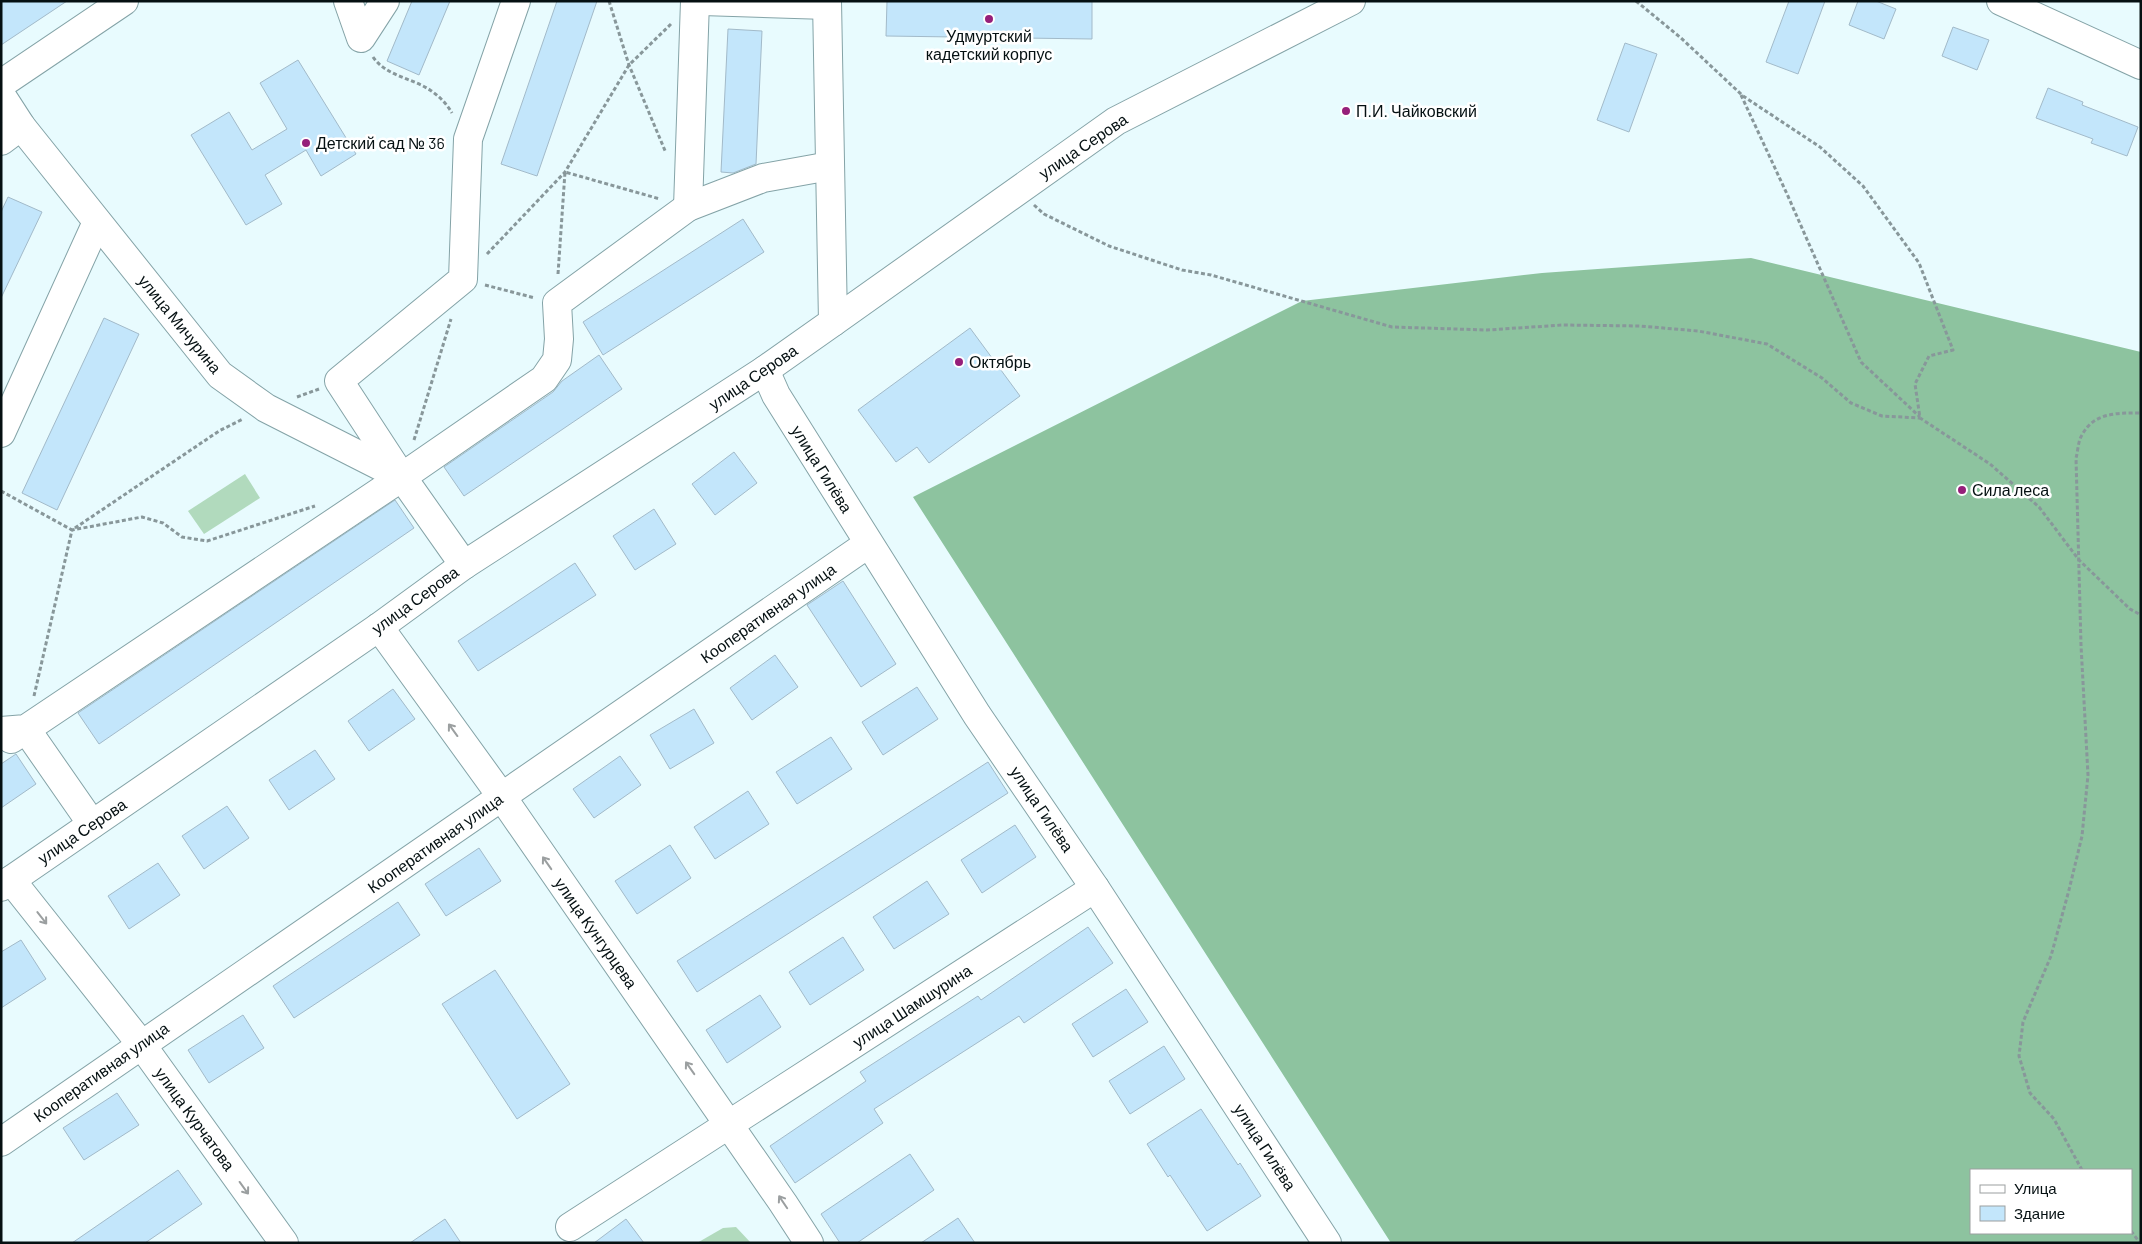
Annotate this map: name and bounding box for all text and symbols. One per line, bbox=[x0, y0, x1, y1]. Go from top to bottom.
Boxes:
marker: Удмуртский кадетский корпус bbox=[983, 13, 995, 25]
place label: Удмуртский кадетский корпус bbox=[926, 26, 1052, 63]
place label: П.И. Чайковский bbox=[1356, 101, 1477, 120]
marker: П.И. Чайковский bbox=[1340, 105, 1352, 117]
street label: улица Серова bbox=[1035, 109, 1131, 182]
place label: Детский сад № 36 bbox=[316, 133, 445, 152]
marker: Детский сад № 36 bbox=[300, 137, 312, 149]
street label: улица Мичурина bbox=[135, 271, 226, 377]
street label: улица Серова bbox=[705, 340, 801, 413]
place label: Октябрь bbox=[969, 352, 1031, 371]
marker: Октябрь bbox=[953, 356, 965, 368]
street label: улица Гилёва bbox=[788, 422, 857, 516]
place label: Сила леса bbox=[1972, 480, 2049, 499]
marker: Сила леса bbox=[1956, 484, 1968, 496]
street label: Кооперативная улица bbox=[697, 559, 839, 666]
street label: улица Серова bbox=[368, 562, 462, 637]
one-way arrow bbox=[448, 724, 459, 737]
street label: улица Гилёва bbox=[1007, 762, 1078, 855]
street label: Кооперативная улица bbox=[364, 789, 506, 896]
street label: улица Серова bbox=[34, 794, 130, 867]
one-way arrow bbox=[542, 856, 552, 870]
street label: улица Кунгурцева bbox=[551, 874, 642, 992]
one-way arrow bbox=[36, 911, 47, 924]
street label: улица Шамшурина bbox=[849, 960, 975, 1051]
street label: Кооперативная улица bbox=[30, 1018, 172, 1125]
one-way arrow bbox=[685, 1062, 695, 1076]
street label: улица Курчатова bbox=[152, 1063, 239, 1174]
street label: улица Гилёва bbox=[1230, 1100, 1300, 1194]
legend bbox=[1970, 1169, 2132, 1234]
text: Улица bbox=[2014, 1179, 2057, 1197]
one-way arrow bbox=[239, 1180, 249, 1194]
one-way arrow bbox=[778, 1195, 788, 1209]
text: Здание bbox=[2014, 1204, 2065, 1222]

